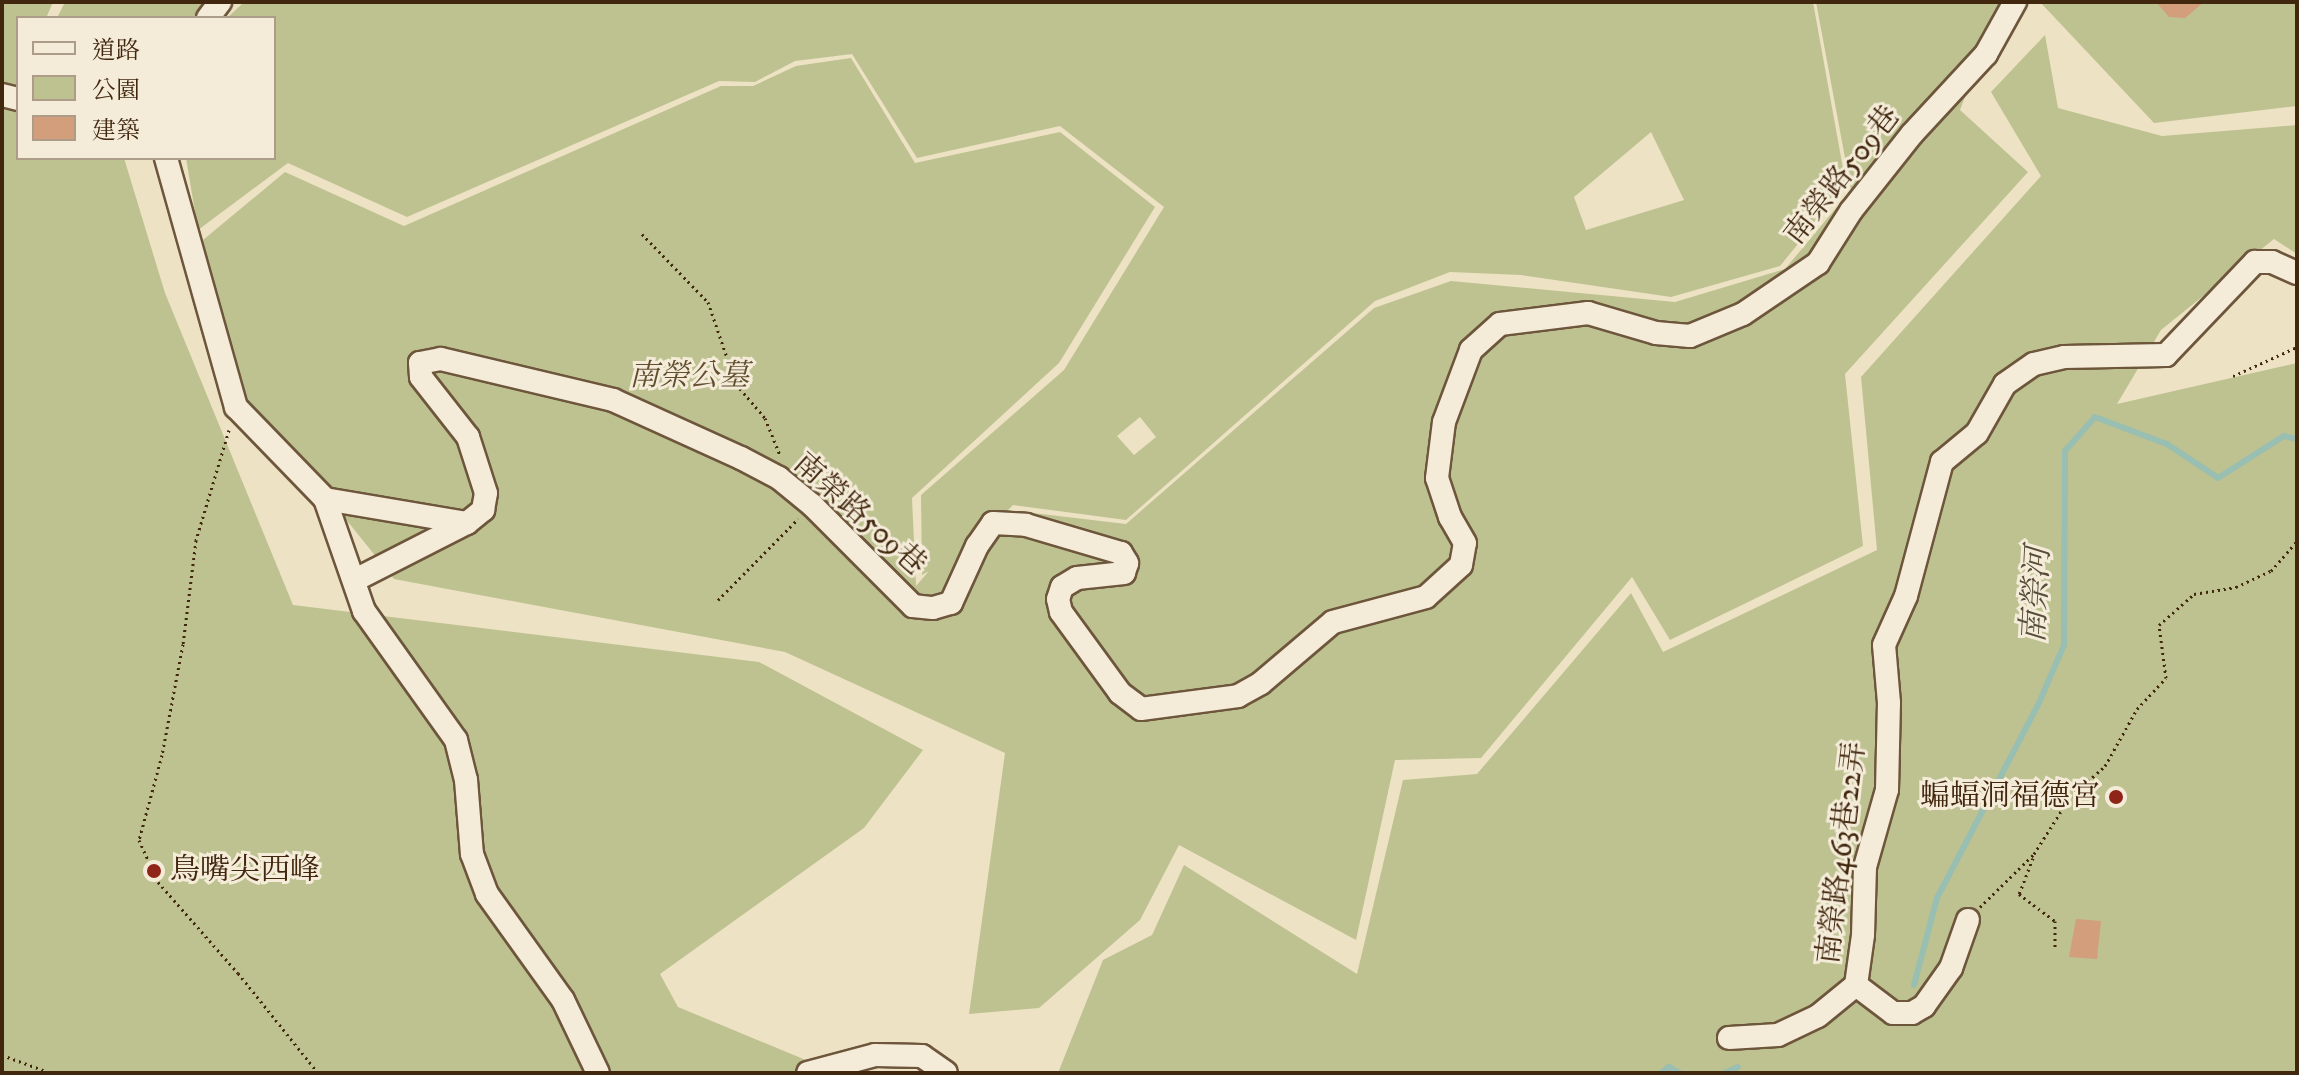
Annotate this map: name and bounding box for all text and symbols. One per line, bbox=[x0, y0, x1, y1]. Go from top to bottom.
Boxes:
legend bbox=[16, 16, 276, 160]
text: 道路 bbox=[92, 36, 140, 66]
text: 公園 bbox=[92, 76, 140, 106]
street label: 南榮路509巷 bbox=[1778, 100, 1908, 252]
text: 建築 bbox=[92, 116, 140, 146]
park label: 南榮公墓 bbox=[629, 359, 749, 395]
street label: 南榮路509巷 bbox=[785, 446, 933, 584]
water label: 南榮河 bbox=[2015, 546, 2059, 644]
street label: 南榮路463巷22弄 bbox=[1812, 740, 1874, 966]
place label: 蝙蝠洞福德宮 bbox=[1920, 779, 2100, 815]
marker: 蝙蝠洞福德宮 bbox=[2107, 788, 2125, 806]
place label: 鳥嘴尖西峰 bbox=[170, 853, 320, 889]
marker: 鳥嘴尖西峰 bbox=[145, 862, 163, 880]

